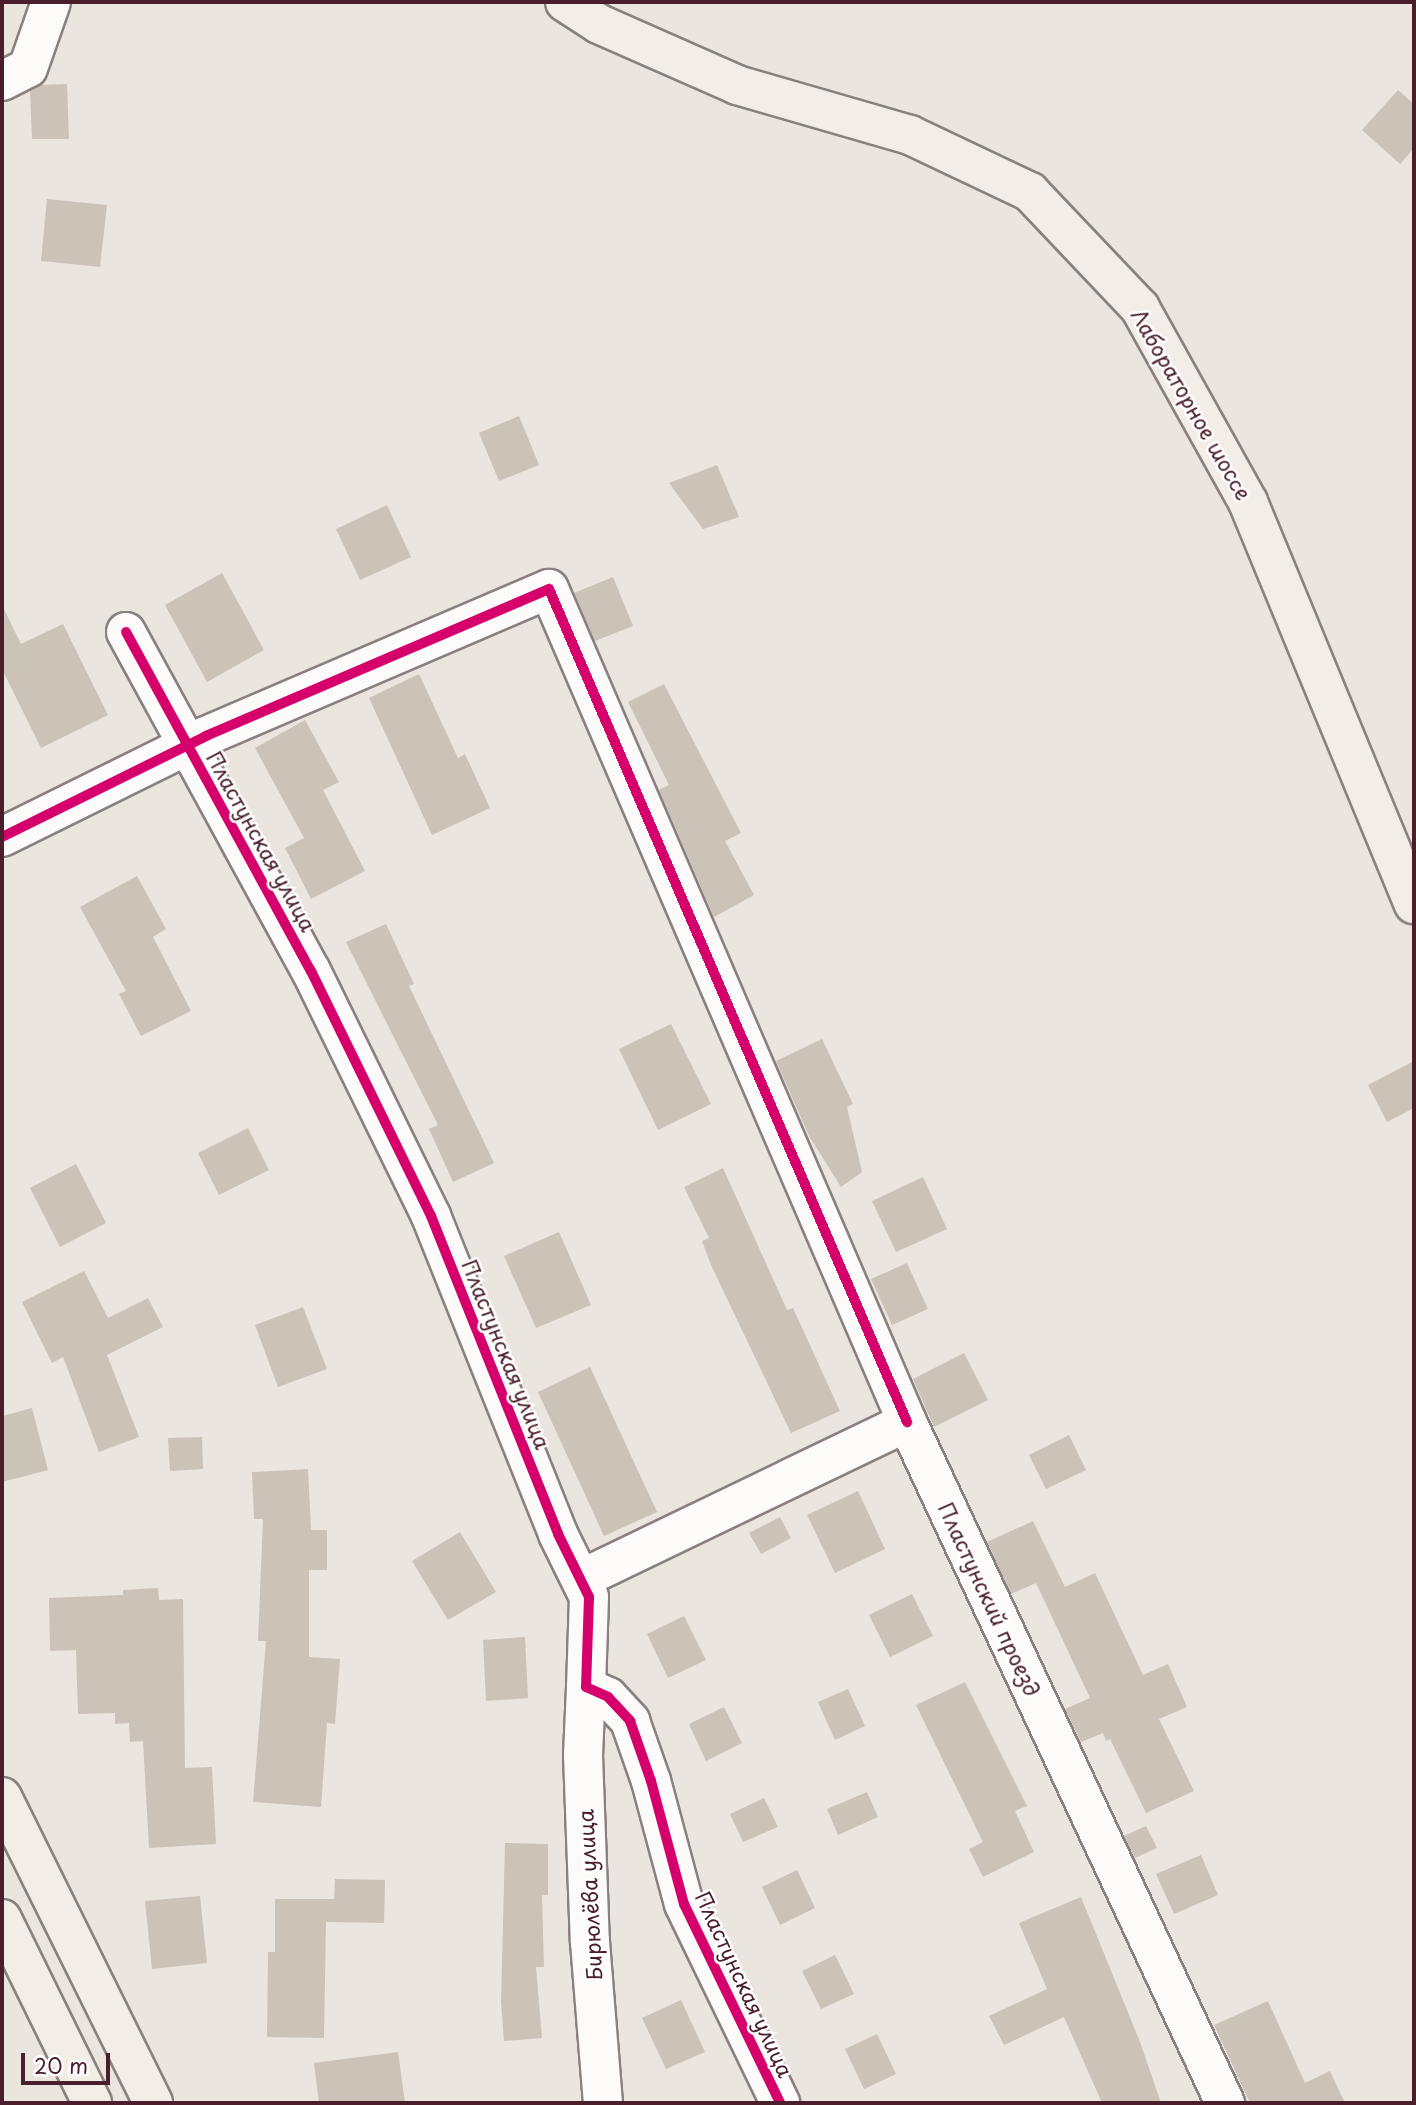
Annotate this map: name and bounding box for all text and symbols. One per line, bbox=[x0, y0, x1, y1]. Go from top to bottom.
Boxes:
street label: Лабораторное шоссе bbox=[1127, 304, 1257, 504]
street label: Пластунская улица bbox=[202, 746, 322, 936]
street label: Пластунская улица bbox=[457, 1255, 557, 1453]
street label: Пластунский проезд bbox=[934, 1498, 1046, 1700]
street label: Бирюлёва улица bbox=[572, 1808, 606, 1982]
street label: Пластунская улица bbox=[691, 1887, 799, 2081]
scale bar bbox=[24, 2038, 114, 2082]
text: 20 m bbox=[34, 2049, 88, 2081]

